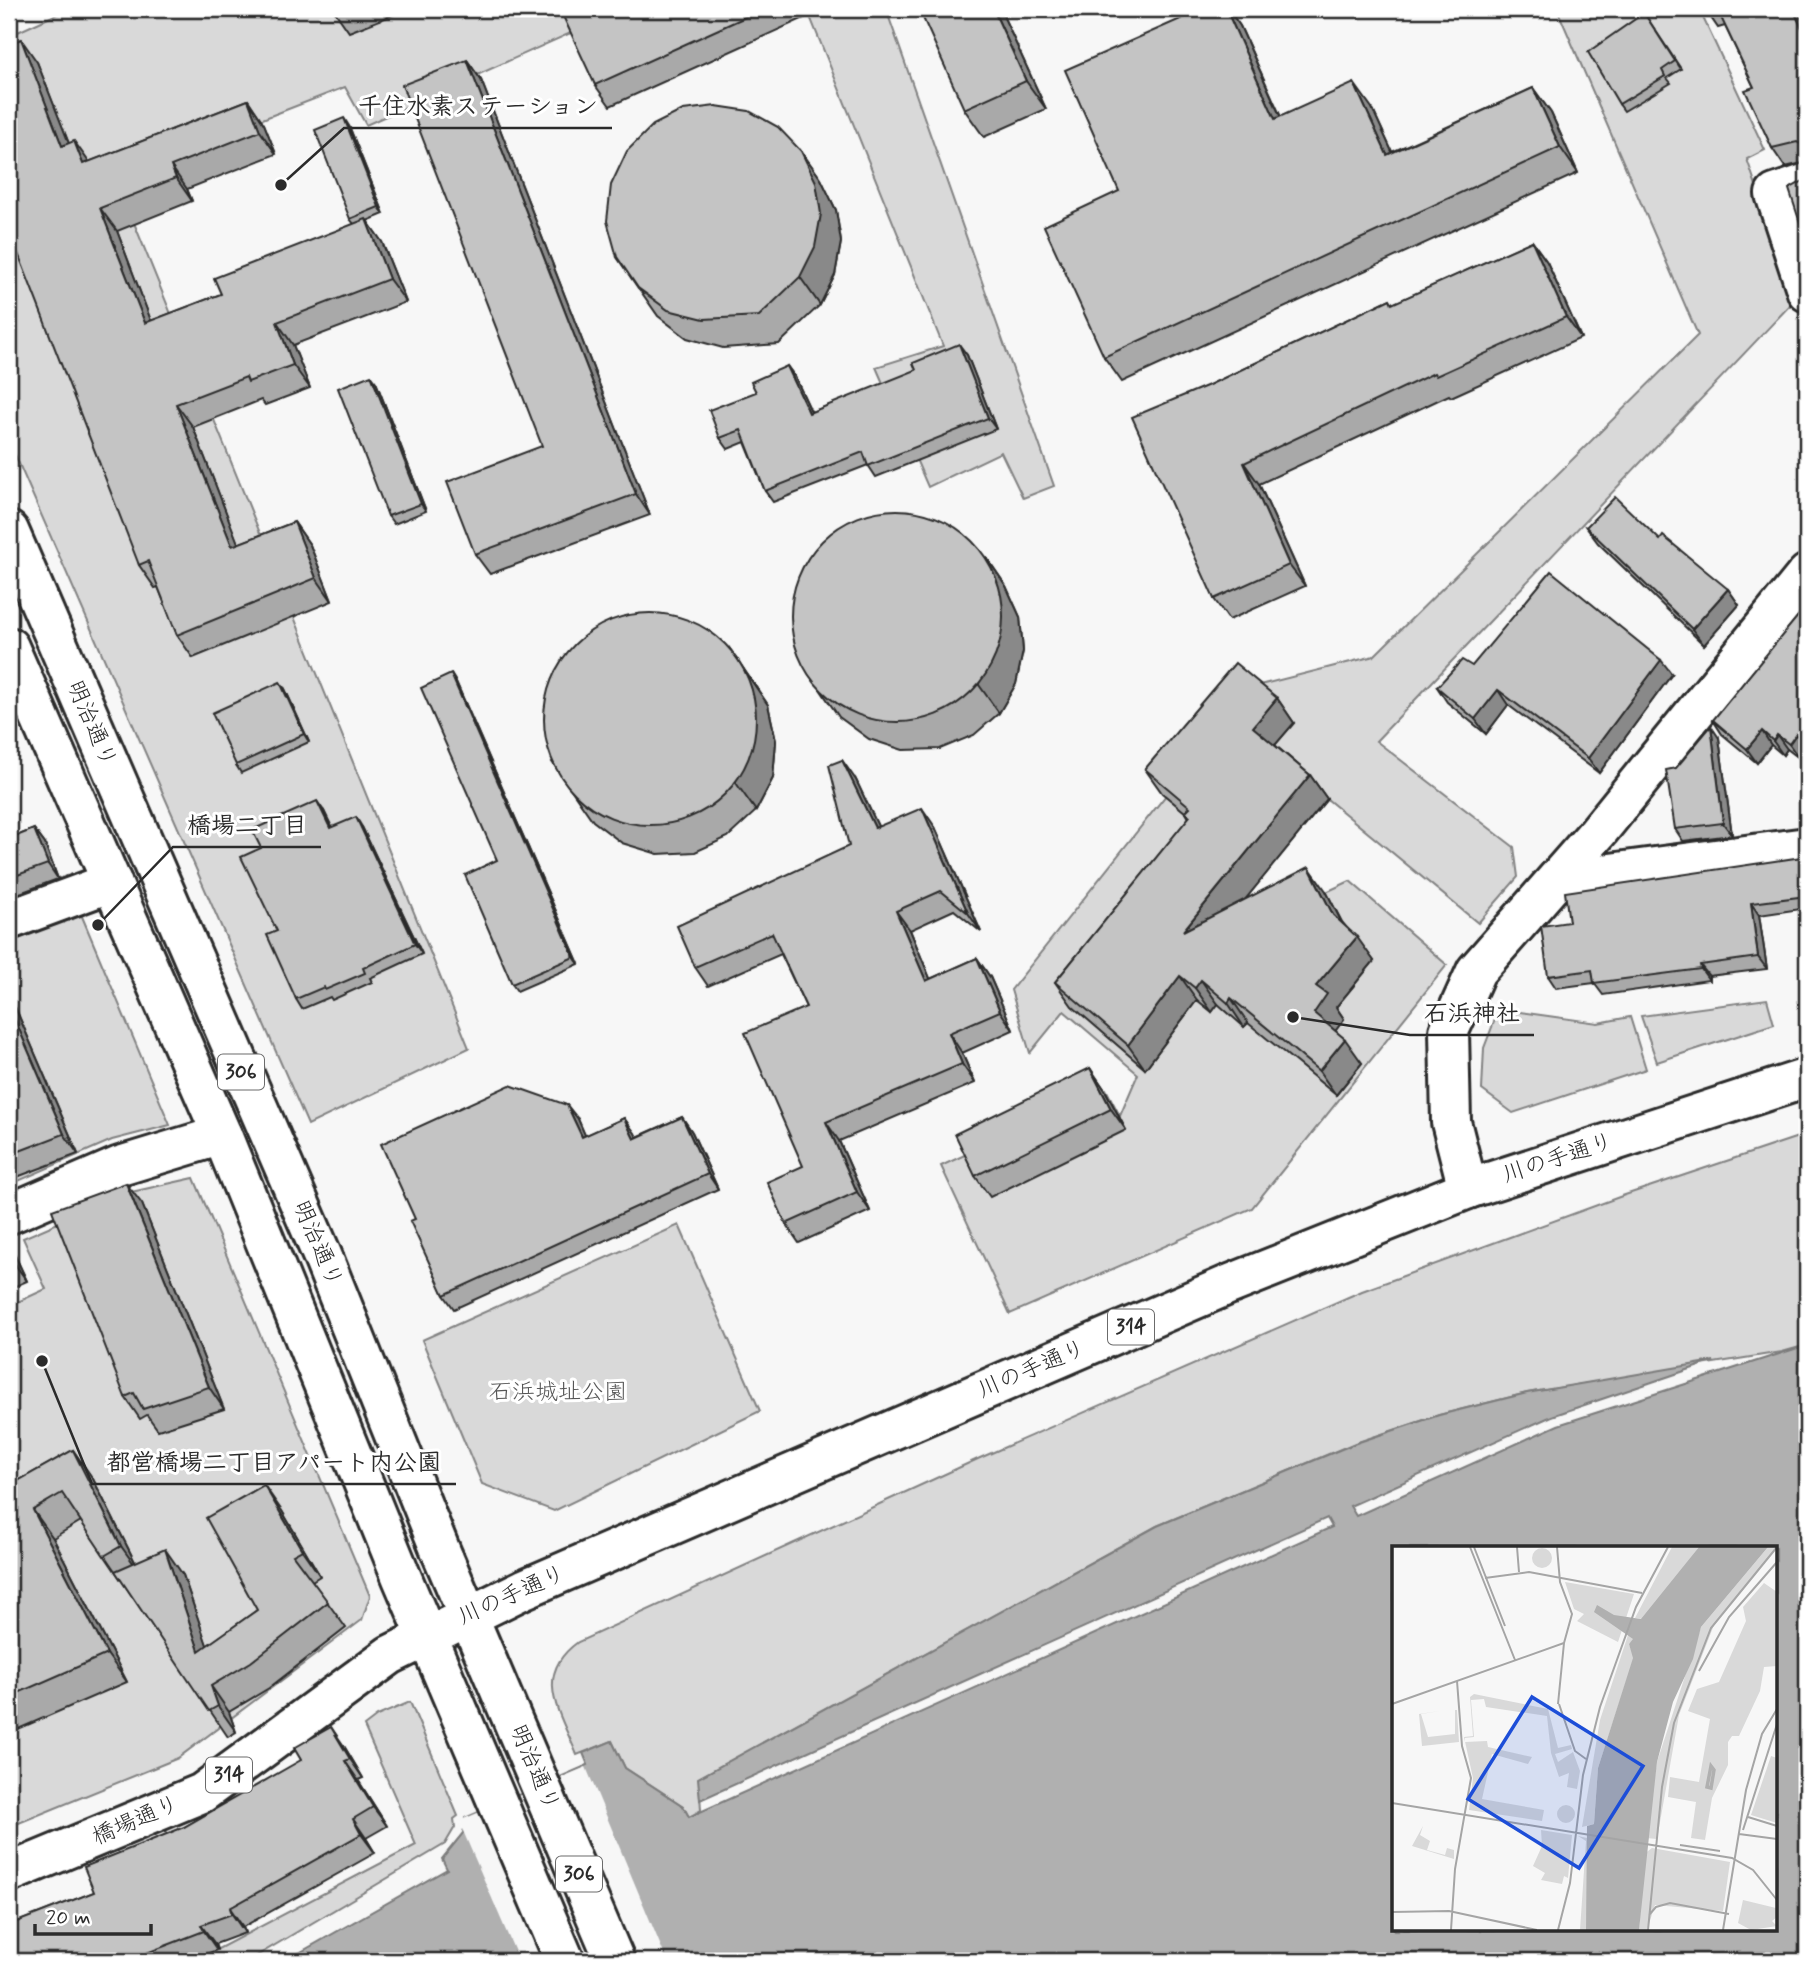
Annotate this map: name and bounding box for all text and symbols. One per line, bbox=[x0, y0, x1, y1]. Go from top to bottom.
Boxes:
callout: 千住水素ステーション bbox=[344, 83, 612, 128]
text: 千住水素ステーション bbox=[358, 92, 598, 123]
street label: 明治通り bbox=[59, 676, 123, 772]
callout: 橋場二丁目 bbox=[173, 802, 321, 847]
text: 橋場二丁目 bbox=[187, 811, 307, 842]
callout: 石浜神社 bbox=[1410, 990, 1534, 1035]
text: 石浜神社 bbox=[1424, 999, 1520, 1030]
road number: 306 bbox=[218, 1054, 264, 1090]
street label: 川の手通り bbox=[1499, 1127, 1617, 1191]
street label: 明治通り bbox=[285, 1196, 349, 1292]
road number: 314 bbox=[1108, 1310, 1154, 1344]
street label: 川の手通り bbox=[973, 1334, 1091, 1406]
park label: 石浜城址公園 bbox=[489, 1378, 627, 1408]
callout: 都営橋場二丁目アパート内公園 bbox=[92, 1439, 456, 1484]
text: 都営橋場二丁目アパート内公園 bbox=[107, 1448, 441, 1479]
inset map bbox=[1392, 1546, 1778, 1932]
street label: 川の手通り bbox=[453, 1559, 571, 1633]
street label: 明治通り bbox=[502, 1720, 566, 1816]
road number: 314 bbox=[206, 1758, 252, 1792]
street label: 橋場通り bbox=[88, 1789, 184, 1853]
road number: 306 bbox=[556, 1856, 602, 1892]
scale bar bbox=[35, 1893, 150, 1937]
text: 20 m bbox=[46, 1904, 91, 1932]

